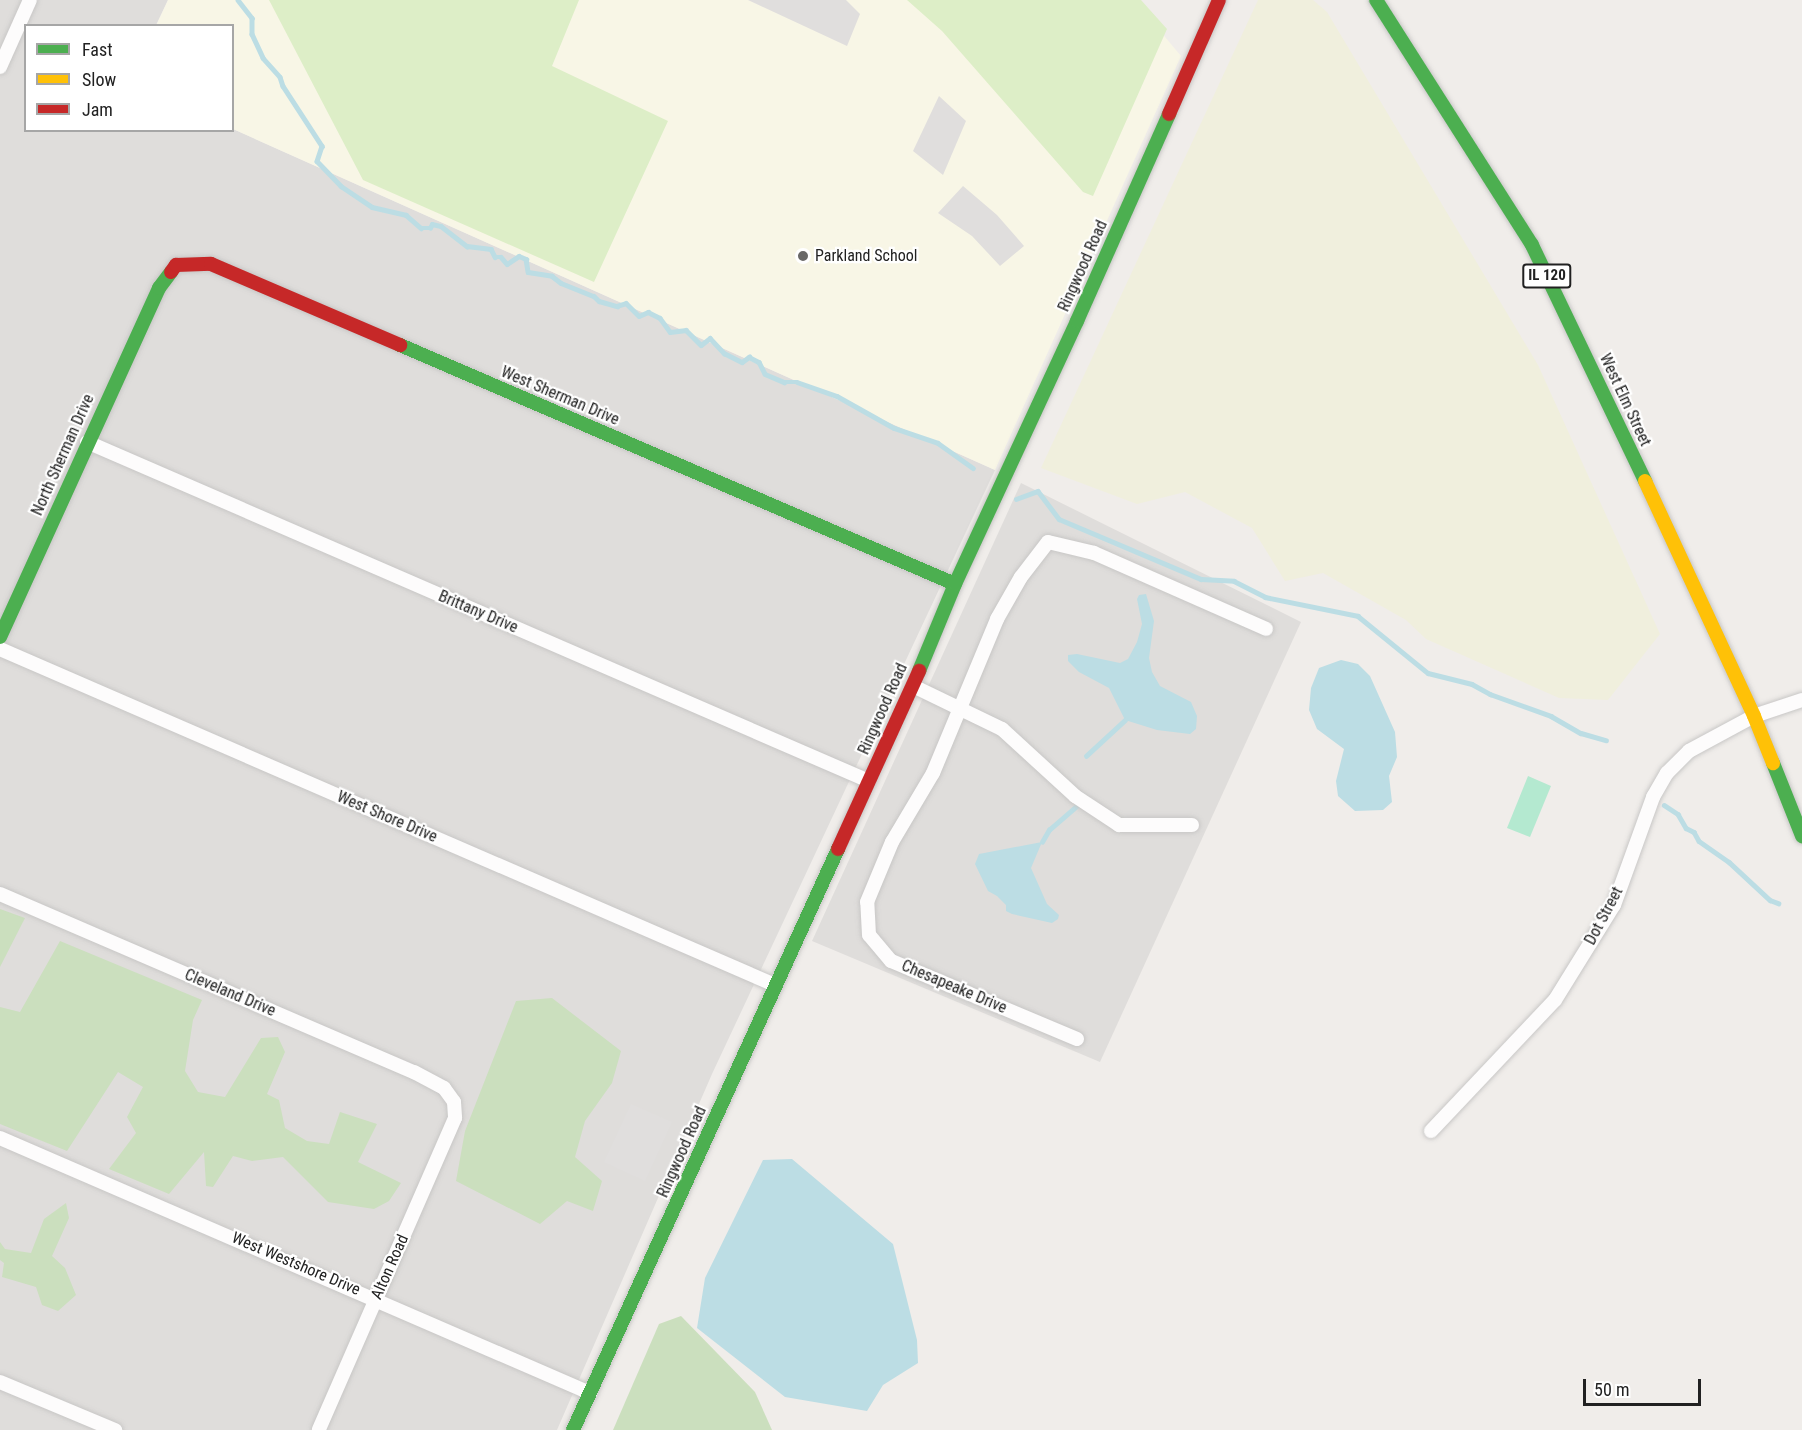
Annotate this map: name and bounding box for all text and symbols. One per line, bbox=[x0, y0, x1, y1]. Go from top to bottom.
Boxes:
legend bbox=[24, 24, 234, 132]
text: Fast bbox=[82, 39, 113, 60]
text: Slow bbox=[82, 69, 116, 90]
text: Jam bbox=[82, 99, 113, 120]
street label: Ringwood Road bbox=[1054, 217, 1112, 315]
place label: Parkland School bbox=[815, 246, 917, 266]
marker: Parkland School bbox=[796, 249, 810, 263]
road number: IL 120 bbox=[1522, 264, 1572, 288]
street label: West Elm Street bbox=[1595, 351, 1655, 449]
street label: West Sherman Drive bbox=[498, 362, 622, 430]
street label: North Sherman Drive bbox=[28, 391, 98, 519]
street label: Brittany Drive bbox=[435, 587, 521, 637]
street label: Ringwood Road bbox=[854, 660, 912, 758]
street label: West Shore Drive bbox=[334, 787, 440, 847]
street label: Dot Street bbox=[1581, 884, 1627, 948]
street label: Chesapeake Drive bbox=[898, 956, 1010, 1018]
street label: Cleveland Drive bbox=[182, 965, 278, 1021]
street label: Ringwood Road bbox=[653, 1103, 711, 1201]
street label: West Westshore Drive bbox=[229, 1228, 363, 1300]
street label: Alton Road bbox=[367, 1232, 413, 1302]
scale bar bbox=[1586, 1367, 1704, 1405]
text: 50 m bbox=[1594, 1379, 1629, 1400]

